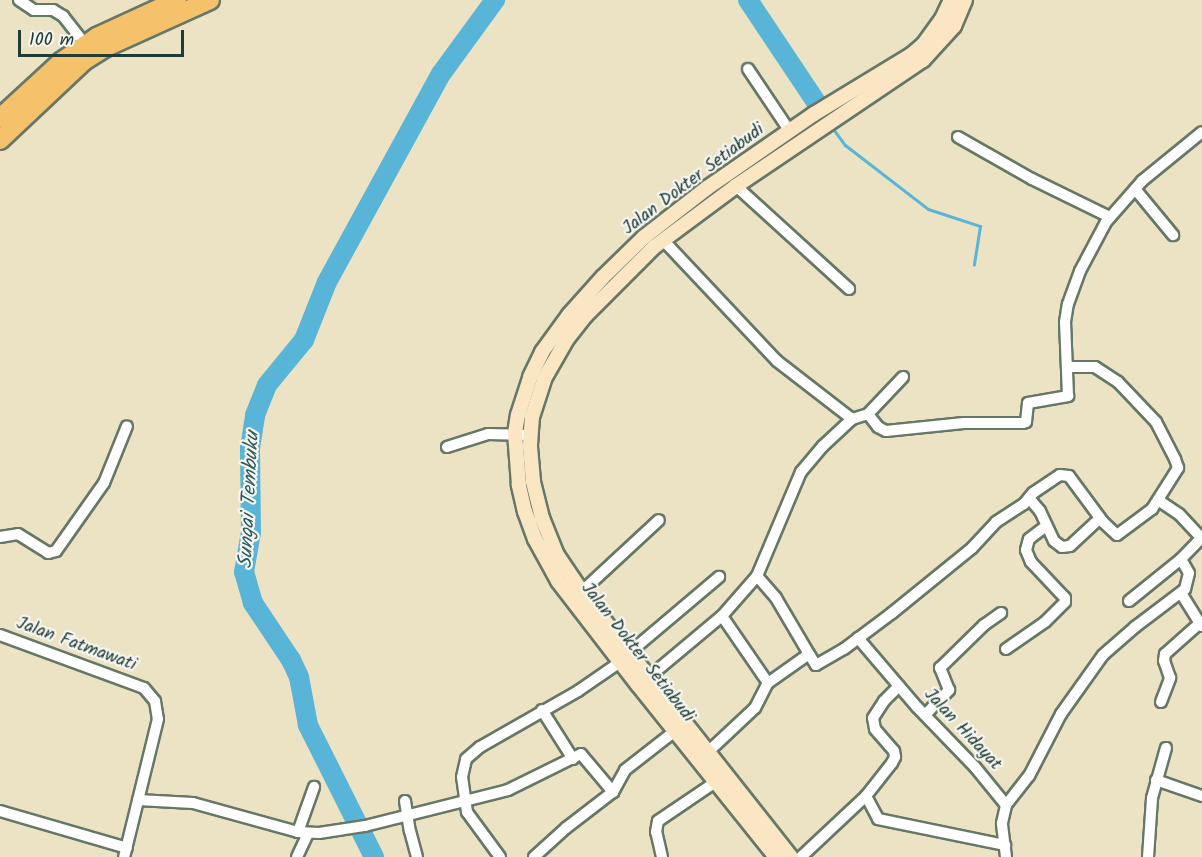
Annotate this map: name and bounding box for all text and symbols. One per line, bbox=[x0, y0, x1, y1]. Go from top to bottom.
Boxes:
scale bar bbox=[21, 18, 188, 56]
text: 100 m bbox=[29, 26, 74, 55]
street label: Jalan Dokter Setiabudi bbox=[619, 120, 769, 240]
water label: Sungai Tembuku bbox=[234, 431, 266, 569]
street label: Jalan Dokter Setiabudi bbox=[576, 579, 698, 727]
street label: Jalan Fatmawati bbox=[13, 613, 139, 677]
street label: Jalan Hidayat bbox=[919, 685, 1005, 775]

